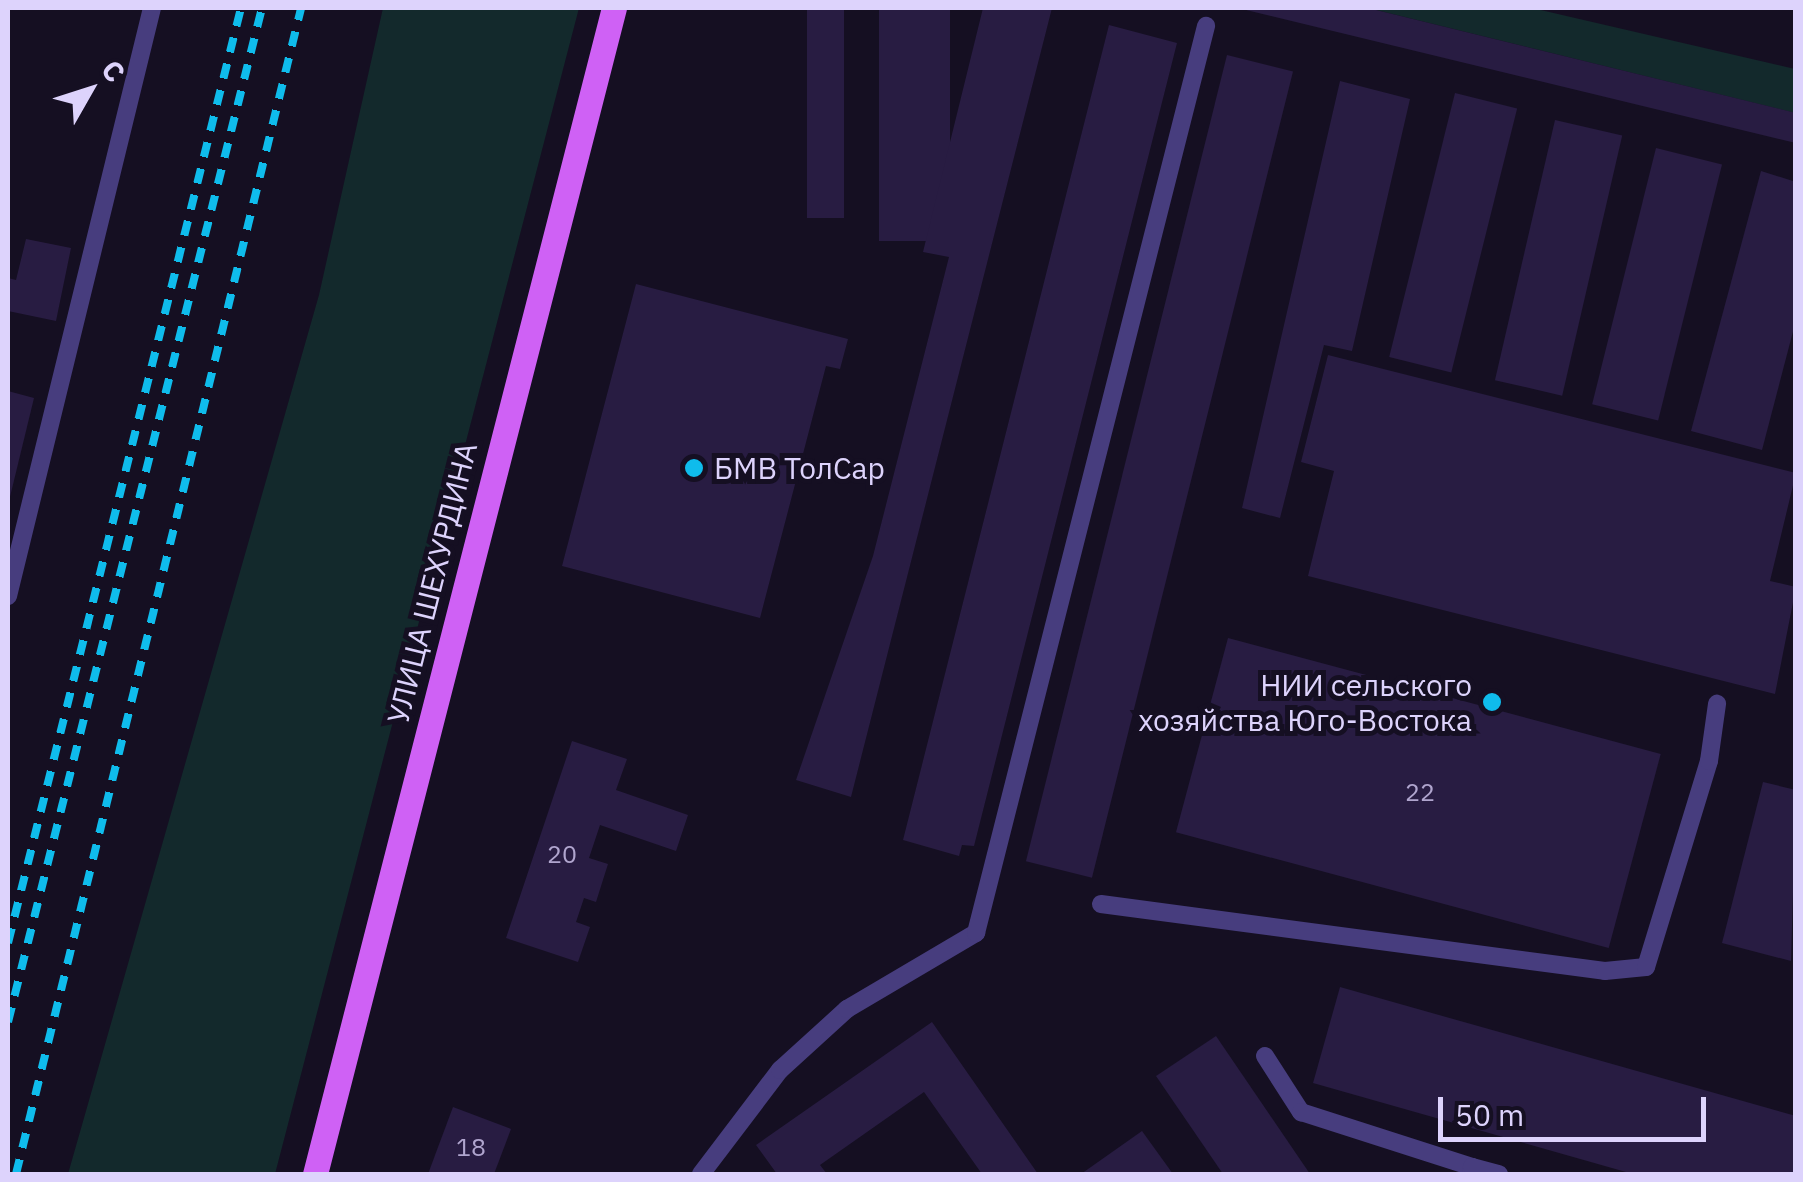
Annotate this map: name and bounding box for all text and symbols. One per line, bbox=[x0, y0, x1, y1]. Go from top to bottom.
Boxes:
north arrow bbox=[40, 40, 140, 140]
text: С bbox=[94, 52, 134, 90]
street label: УЛИЦА ШЕХУРДИНА bbox=[380, 439, 484, 727]
place label: БМВ ТолСар bbox=[714, 450, 885, 486]
marker: БМВ ТолСар bbox=[683, 457, 705, 479]
place label: НИИ сельского хозяйства Юго-Востока bbox=[1138, 667, 1472, 738]
marker: НИИ сельского хозяйства Юго-Востока bbox=[1481, 691, 1503, 713]
house number: 22 bbox=[1405, 777, 1435, 807]
house number: 20 bbox=[547, 839, 577, 869]
scale bar bbox=[1443, 1077, 1710, 1139]
text: 50 m bbox=[1455, 1095, 1524, 1134]
house number: 18 bbox=[456, 1132, 486, 1162]

